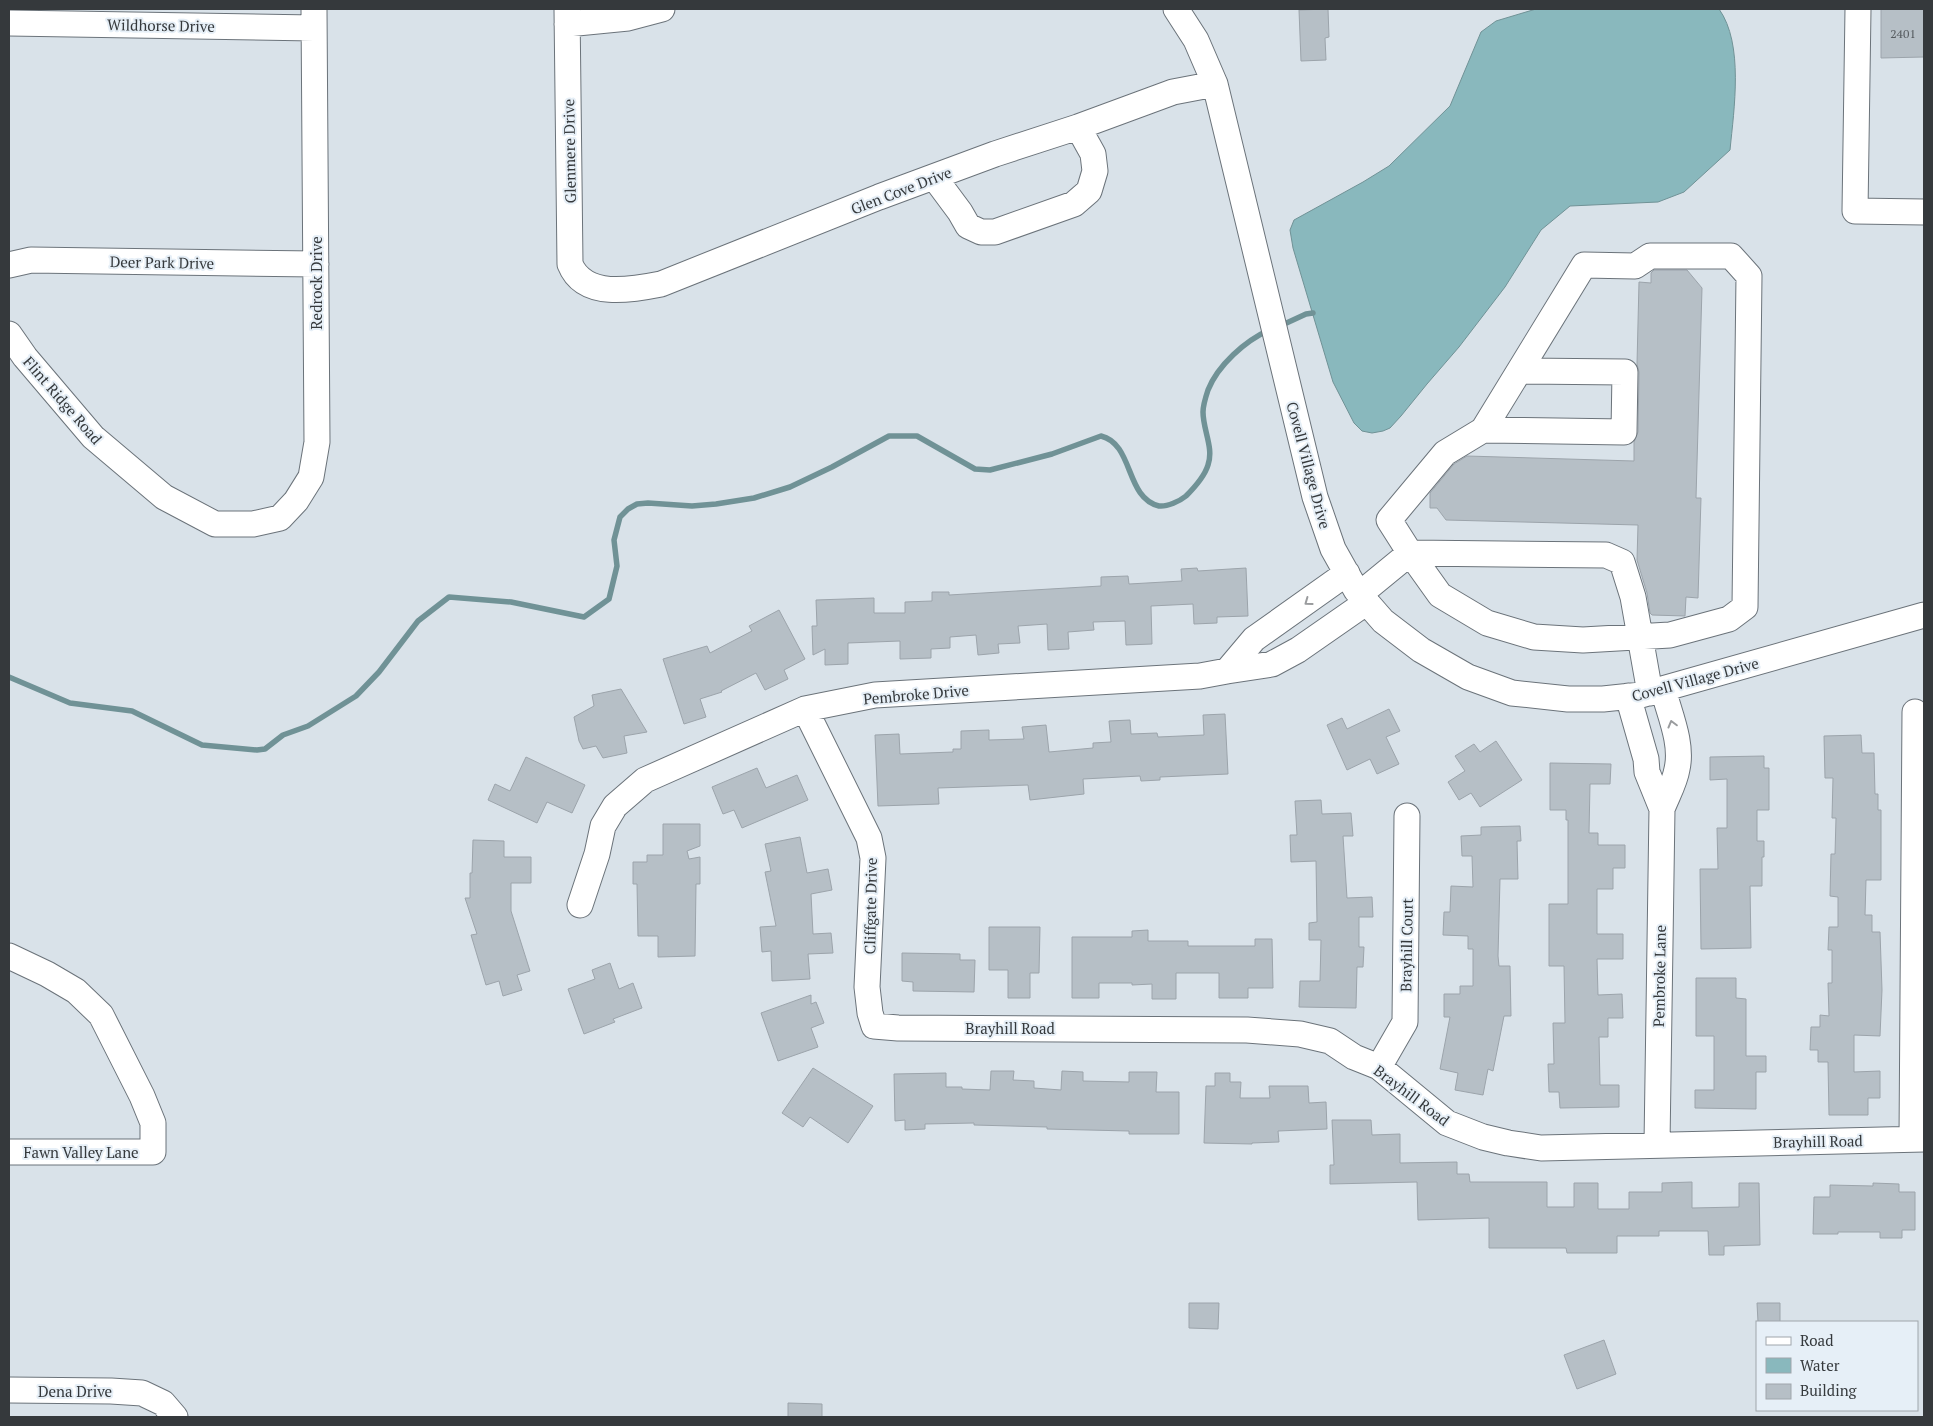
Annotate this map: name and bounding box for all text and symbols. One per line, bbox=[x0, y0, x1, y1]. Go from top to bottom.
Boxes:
street label: Wildhorse Drive bbox=[107, 14, 215, 36]
house number: 2401 bbox=[1890, 26, 1916, 41]
street label: Glenmere Drive bbox=[558, 99, 580, 203]
street label: Glen Cove Drive bbox=[848, 162, 954, 218]
street label: Redrock Drive bbox=[306, 236, 326, 330]
street label: Deer Park Drive bbox=[110, 251, 214, 273]
street label: Flint Ridge Road bbox=[19, 352, 107, 448]
street label: Covell Village Drive bbox=[1282, 399, 1336, 531]
one-way arrow bbox=[1305, 596, 1314, 604]
street label: Covell Village Drive bbox=[1629, 652, 1761, 706]
street label: Pembroke Drive bbox=[862, 679, 970, 709]
one-way arrow bbox=[1667, 719, 1678, 728]
street label: Cliffgate Drive bbox=[859, 857, 881, 955]
street label: Brayhill Court bbox=[1395, 898, 1417, 992]
street label: Pembroke Lane bbox=[1648, 925, 1670, 1027]
street label: Brayhill Road bbox=[965, 1018, 1055, 1038]
street label: Brayhill Road bbox=[1370, 1060, 1454, 1130]
street label: Brayhill Road bbox=[1773, 1130, 1863, 1152]
street label: Fawn Valley Lane bbox=[23, 1142, 139, 1162]
legend bbox=[1756, 1321, 1918, 1411]
text: Road bbox=[1800, 1330, 1833, 1350]
text: Water bbox=[1800, 1355, 1840, 1375]
text: Building bbox=[1800, 1380, 1858, 1400]
street label: Dena Drive bbox=[38, 1381, 112, 1401]

